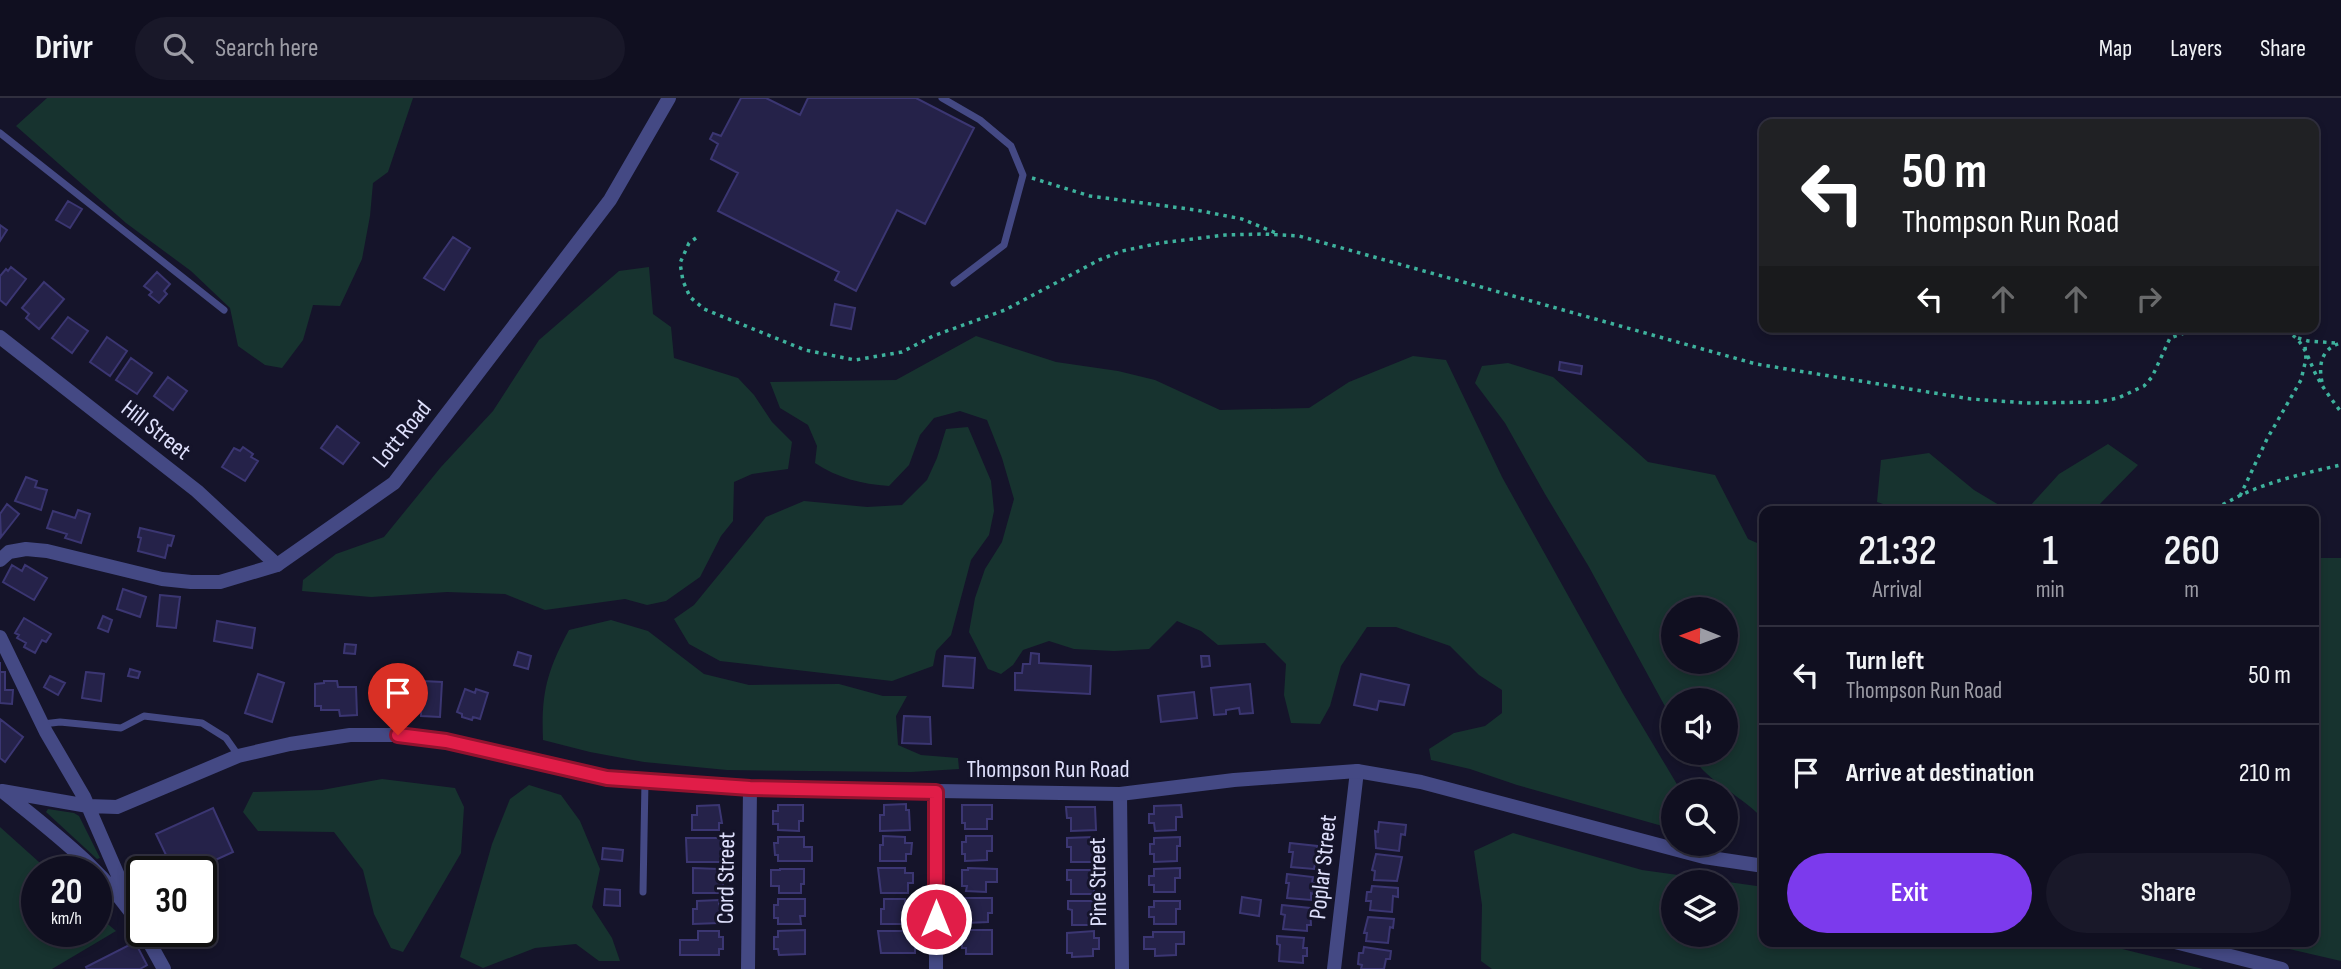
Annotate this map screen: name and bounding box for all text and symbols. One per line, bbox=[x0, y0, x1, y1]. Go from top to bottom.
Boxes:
search box bbox=[135, 17, 625, 80]
text: Drivr bbox=[35, 28, 93, 68]
icon: search bbox=[159, 29, 197, 67]
text: Search here bbox=[215, 33, 318, 64]
text: Map bbox=[2099, 34, 2132, 63]
text: Layers bbox=[2170, 34, 2222, 63]
text: Share bbox=[2260, 34, 2306, 63]
text: 50 m bbox=[1902, 143, 1987, 202]
icon: left bbox=[1787, 147, 1878, 238]
text: Thompson Run Road bbox=[1902, 203, 2119, 242]
icon: left bbox=[1911, 280, 1949, 318]
icon: ahead bbox=[1984, 280, 2022, 318]
icon: ahead bbox=[2057, 280, 2095, 318]
icon: right bbox=[2130, 280, 2168, 318]
street label: Hill Street bbox=[116, 394, 196, 466]
street label: Lott Road bbox=[367, 395, 437, 473]
text: 21:32 bbox=[1858, 526, 1937, 577]
text: 1 bbox=[2042, 526, 2058, 577]
text: 260 bbox=[2163, 526, 2220, 577]
text: Arrival bbox=[1873, 576, 1922, 604]
text: min bbox=[2036, 576, 2065, 604]
text: m bbox=[2184, 576, 2199, 604]
north arrow bbox=[1661, 597, 1738, 674]
map controls bbox=[1661, 597, 1738, 947]
text: Turn left bbox=[1846, 646, 1924, 677]
icon: left bbox=[1787, 656, 1825, 694]
text: 50 m bbox=[2248, 660, 2291, 691]
pin bbox=[368, 663, 428, 735]
icon: arrive bbox=[379, 674, 417, 712]
text: Thompson Run Road bbox=[1846, 677, 2002, 705]
button: sound bbox=[1661, 688, 1738, 765]
icon: arrive bbox=[1787, 754, 1825, 792]
street label: Thompson Run Road bbox=[967, 755, 1129, 784]
text: Arrive at destination bbox=[1846, 758, 2034, 789]
text: 210 m bbox=[2239, 758, 2291, 789]
button: search bbox=[1661, 779, 1738, 856]
street label: Poplar Street bbox=[1303, 813, 1343, 921]
street label: Cord Street bbox=[711, 832, 741, 924]
street label: Pine Street bbox=[1083, 837, 1113, 927]
button: Exit bbox=[1787, 853, 2032, 933]
button: Share bbox=[2046, 853, 2291, 933]
speed limit sign: 30 bbox=[126, 856, 217, 947]
button: layers bbox=[1661, 870, 1738, 947]
text: 20 bbox=[51, 871, 83, 914]
position arrow bbox=[899, 882, 973, 956]
text: km/h bbox=[51, 908, 82, 929]

